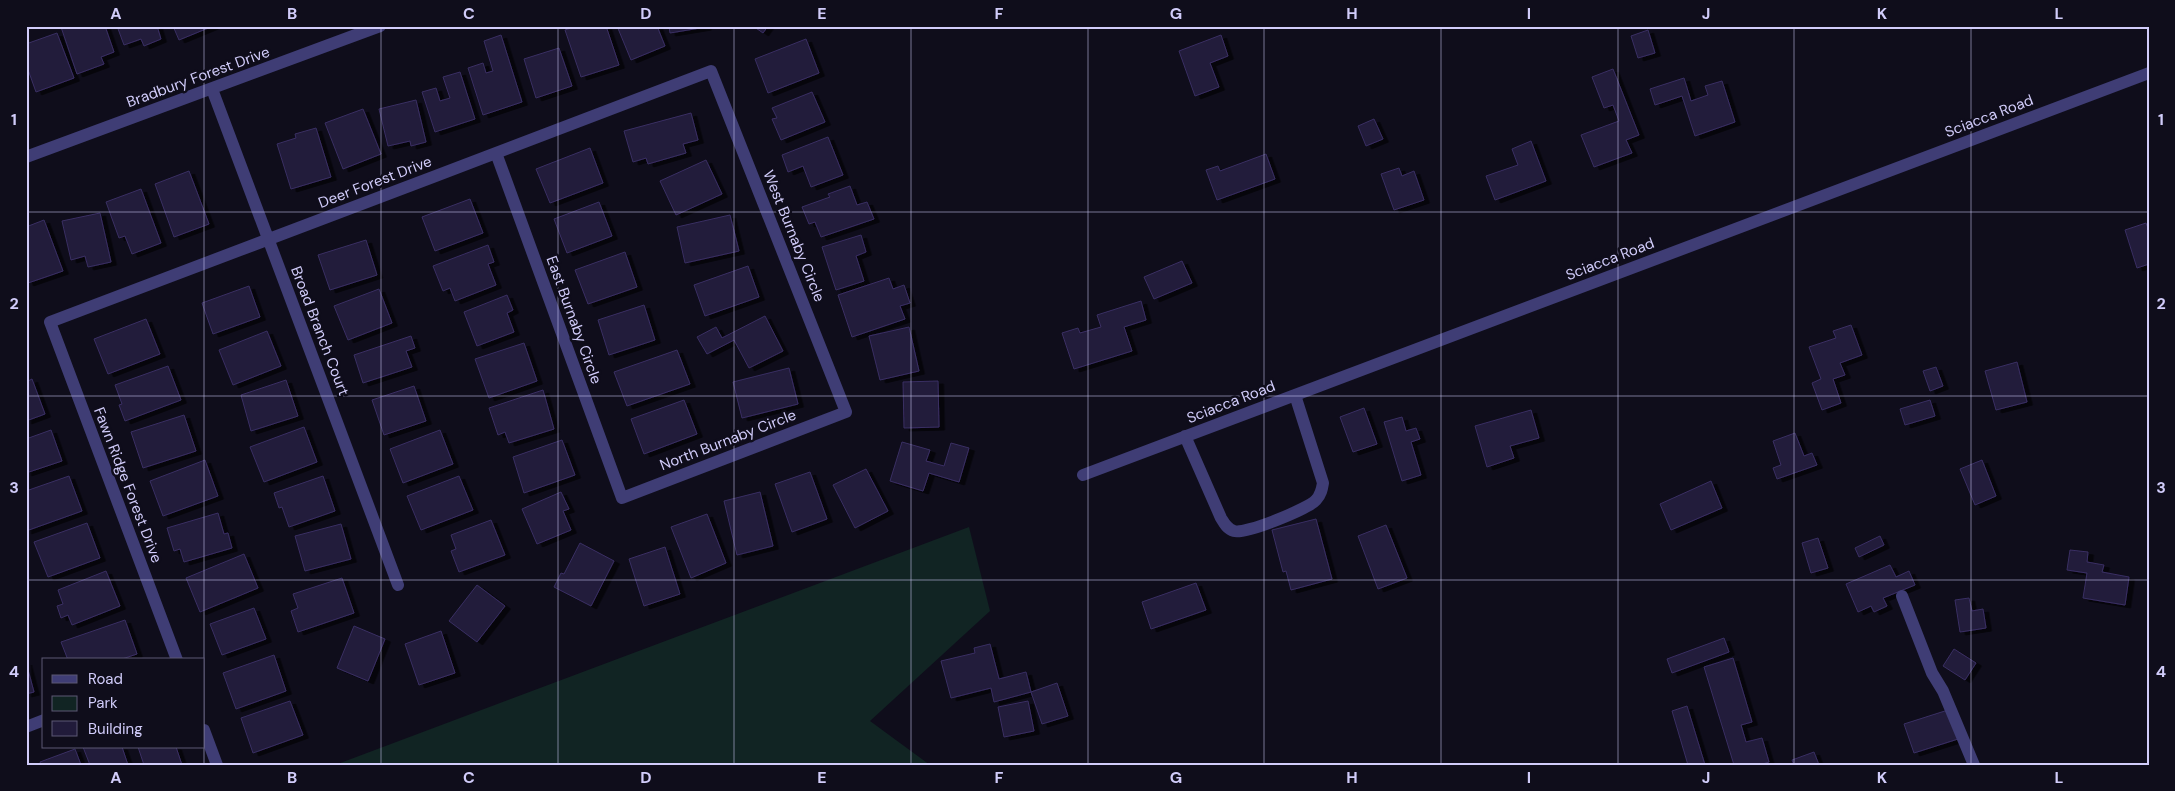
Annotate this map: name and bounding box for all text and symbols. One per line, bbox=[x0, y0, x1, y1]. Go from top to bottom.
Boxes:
text: A bbox=[110, 3, 122, 24]
text: B bbox=[287, 3, 297, 24]
text: C bbox=[463, 3, 475, 24]
text: D bbox=[640, 3, 652, 24]
text: E bbox=[817, 3, 827, 24]
text: F bbox=[995, 3, 1004, 24]
text: G bbox=[1170, 3, 1182, 24]
text: H bbox=[1346, 3, 1358, 24]
text: I bbox=[1527, 3, 1531, 24]
text: J bbox=[1702, 3, 1710, 24]
text: K bbox=[1877, 3, 1888, 24]
text: L bbox=[2055, 3, 2064, 24]
street label: Bradbury Forest Drive bbox=[124, 42, 272, 112]
street label: Sciacca Road bbox=[1942, 90, 2036, 142]
text: 1 bbox=[11, 109, 17, 130]
text: 1 bbox=[2158, 109, 2164, 130]
street label: Deer Forest Drive bbox=[315, 151, 435, 213]
street label: West Burnaby Circle bbox=[758, 167, 830, 305]
street label: Sciacca Road bbox=[1563, 233, 1657, 285]
street label: East Burnaby Circle bbox=[542, 253, 606, 387]
street label: Broad Branch Court bbox=[286, 263, 354, 399]
text: 2 bbox=[9, 293, 19, 314]
text: 2 bbox=[2156, 293, 2166, 314]
street label: Sciacca Road bbox=[1184, 376, 1278, 428]
street label: Fawn Ridge Forest Drive bbox=[89, 404, 167, 566]
street label: North Burnaby Circle bbox=[657, 405, 799, 475]
text: 3 bbox=[9, 477, 19, 498]
text: 3 bbox=[2156, 477, 2166, 498]
legend bbox=[42, 658, 205, 748]
text: 4 bbox=[9, 661, 19, 682]
text: 4 bbox=[2156, 661, 2166, 682]
text: Road bbox=[88, 669, 123, 689]
text: Park bbox=[88, 693, 118, 713]
text: Building bbox=[88, 719, 143, 739]
text: A bbox=[110, 767, 122, 788]
text: B bbox=[287, 767, 297, 788]
text: C bbox=[463, 767, 475, 788]
text: D bbox=[640, 767, 652, 788]
text: E bbox=[817, 767, 827, 788]
text: F bbox=[995, 767, 1004, 788]
text: G bbox=[1170, 767, 1182, 788]
text: H bbox=[1346, 767, 1358, 788]
text: I bbox=[1527, 767, 1531, 788]
text: J bbox=[1702, 767, 1710, 788]
text: K bbox=[1877, 767, 1888, 788]
text: L bbox=[2055, 767, 2064, 788]

